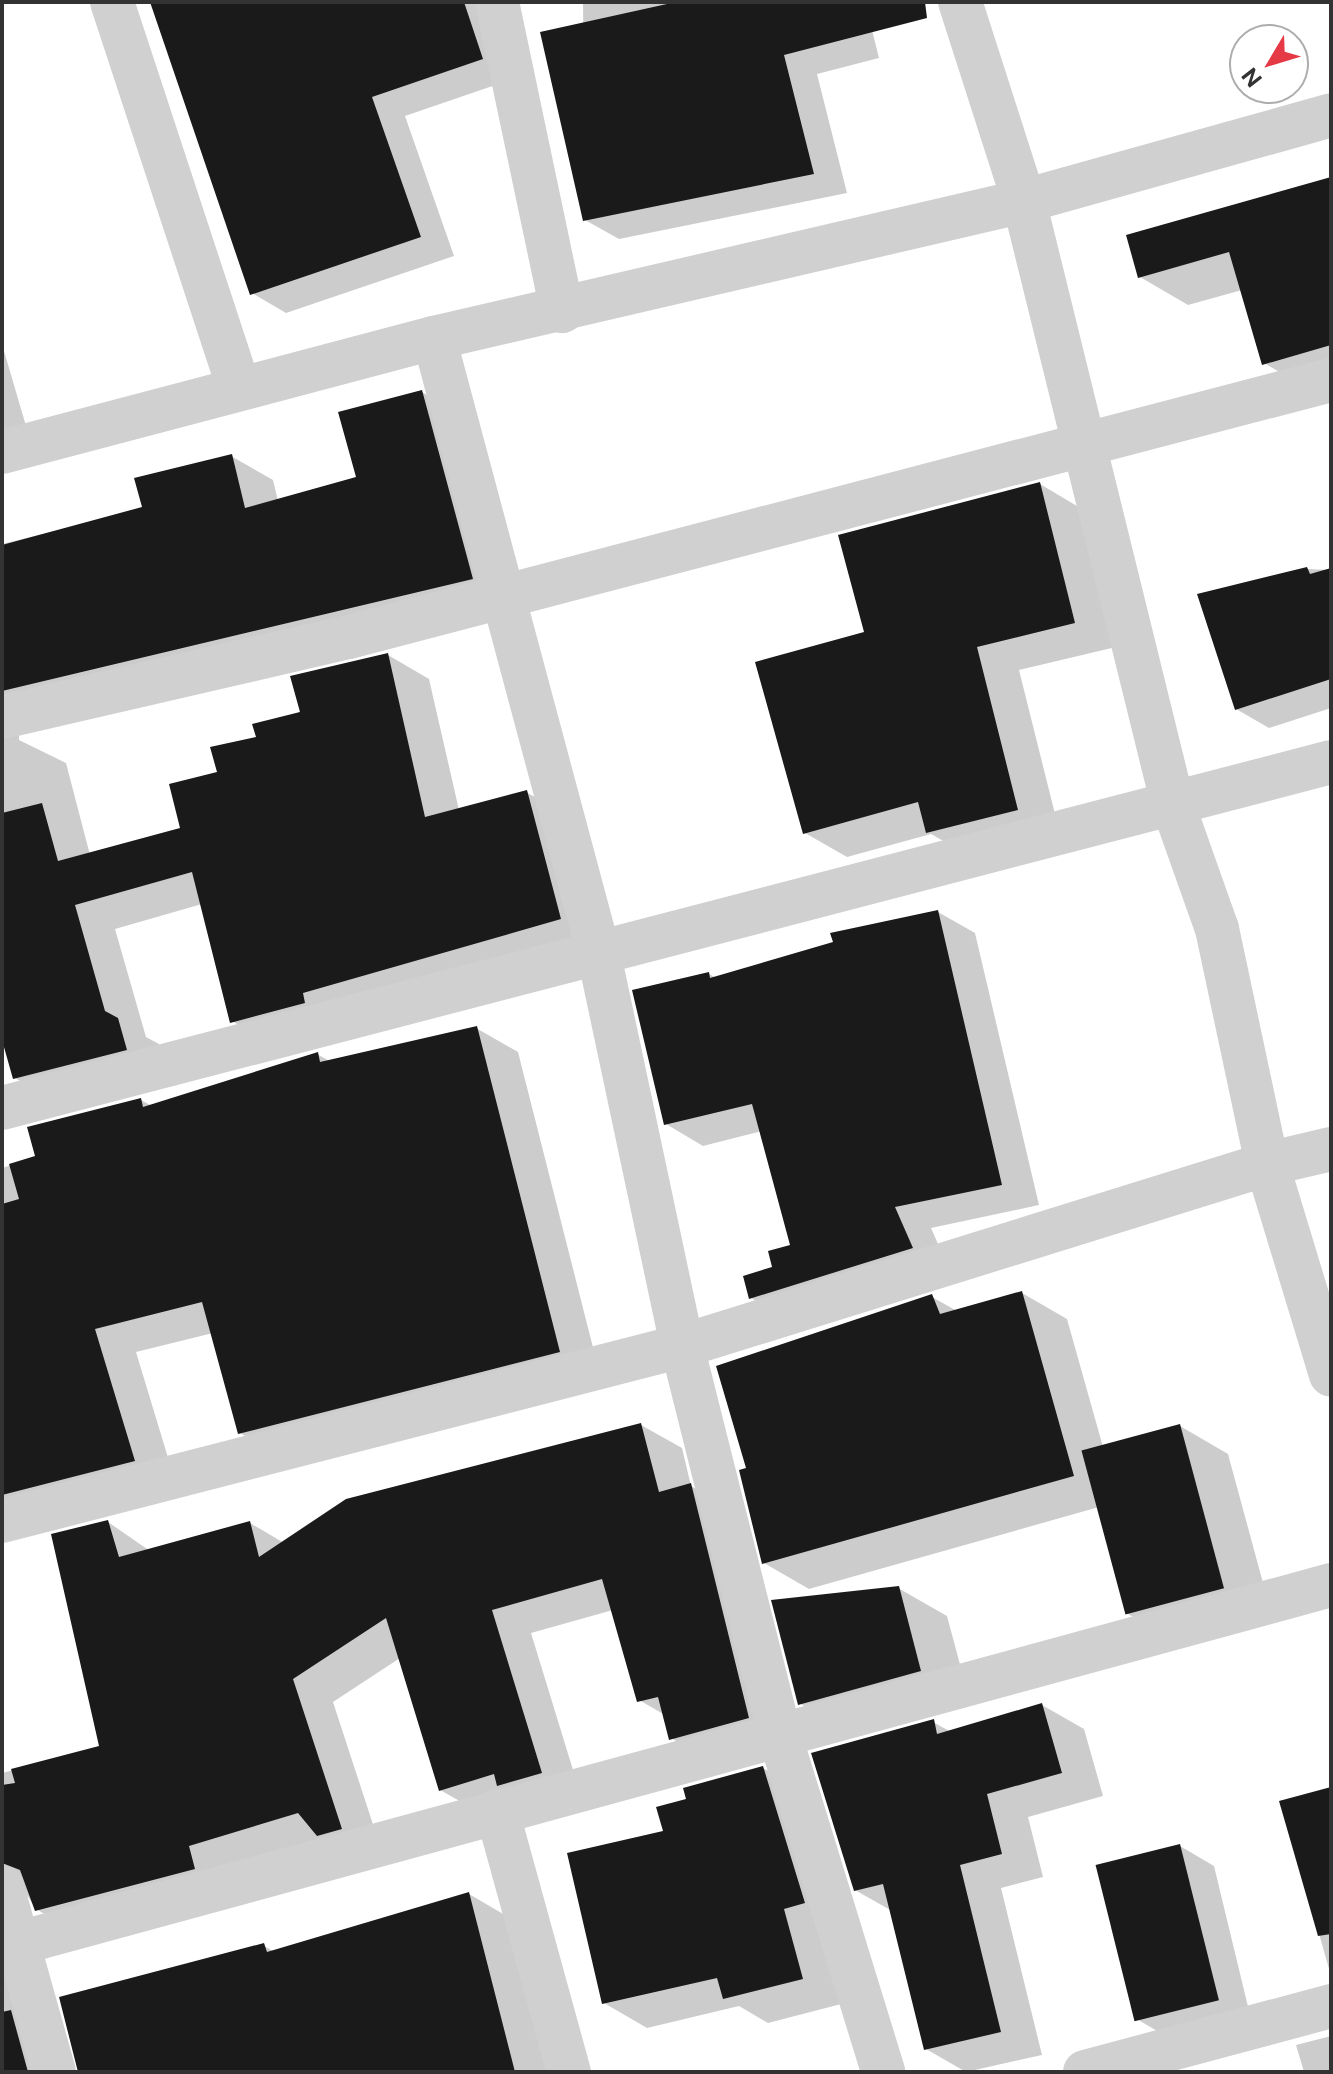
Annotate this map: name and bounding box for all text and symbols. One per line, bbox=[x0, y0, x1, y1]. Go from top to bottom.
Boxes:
north arrow bbox=[1229, 24, 1309, 104]
text: N bbox=[1236, 63, 1267, 92]

